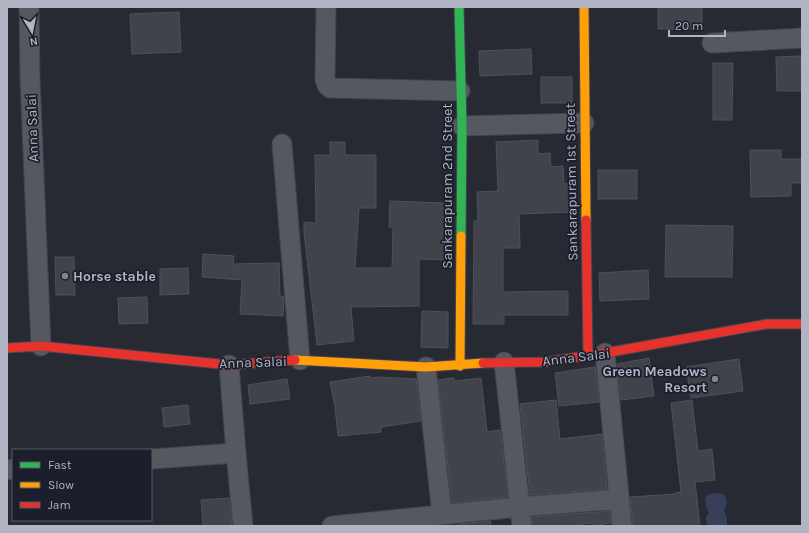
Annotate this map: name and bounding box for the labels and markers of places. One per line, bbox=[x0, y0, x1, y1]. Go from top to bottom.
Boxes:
place label: Horse stable bbox=[73, 268, 156, 285]
marker: Horse stable bbox=[60, 271, 70, 281]
place label: Green Meadows Resort bbox=[603, 363, 707, 396]
marker: Green Meadows Resort bbox=[710, 374, 720, 384]

